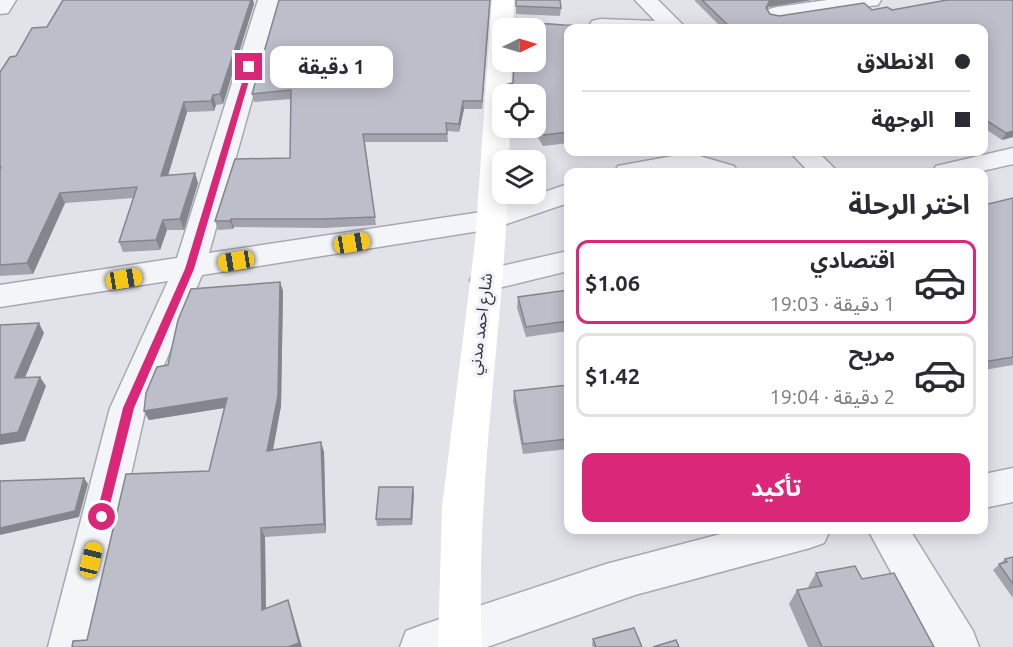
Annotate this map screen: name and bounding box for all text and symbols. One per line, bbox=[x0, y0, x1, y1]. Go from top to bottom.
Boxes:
north arrow bbox=[492, 18, 546, 72]
map controls bbox=[492, 18, 546, 204]
callout: 1 دقيقة bbox=[270, 46, 393, 88]
text: الانطلاق bbox=[857, 48, 934, 73]
route end bbox=[235, 53, 262, 80]
text: 1 دقيقة bbox=[298, 55, 365, 78]
button: locate bbox=[492, 84, 546, 138]
text: الوجهة bbox=[871, 106, 934, 131]
button: layers bbox=[492, 150, 546, 204]
text: اختر الرحلة bbox=[848, 189, 970, 219]
car bbox=[333, 231, 371, 255]
text: اقتصادي bbox=[810, 247, 895, 272]
car bbox=[217, 249, 255, 273]
icon: car bbox=[913, 255, 967, 309]
car bbox=[105, 267, 143, 291]
text: $1.06 bbox=[585, 270, 640, 295]
street label: شارع احمد مدني bbox=[465, 272, 499, 376]
text: 1 دقيقة · 19:03 bbox=[769, 292, 895, 315]
text: مريح bbox=[849, 340, 895, 365]
icon: car bbox=[913, 348, 967, 402]
text: $1.42 bbox=[585, 363, 640, 388]
text: 2 دقيقة · 19:04 bbox=[769, 385, 895, 408]
button: تأكيد bbox=[582, 453, 970, 522]
route start bbox=[88, 503, 115, 530]
car bbox=[78, 540, 104, 580]

